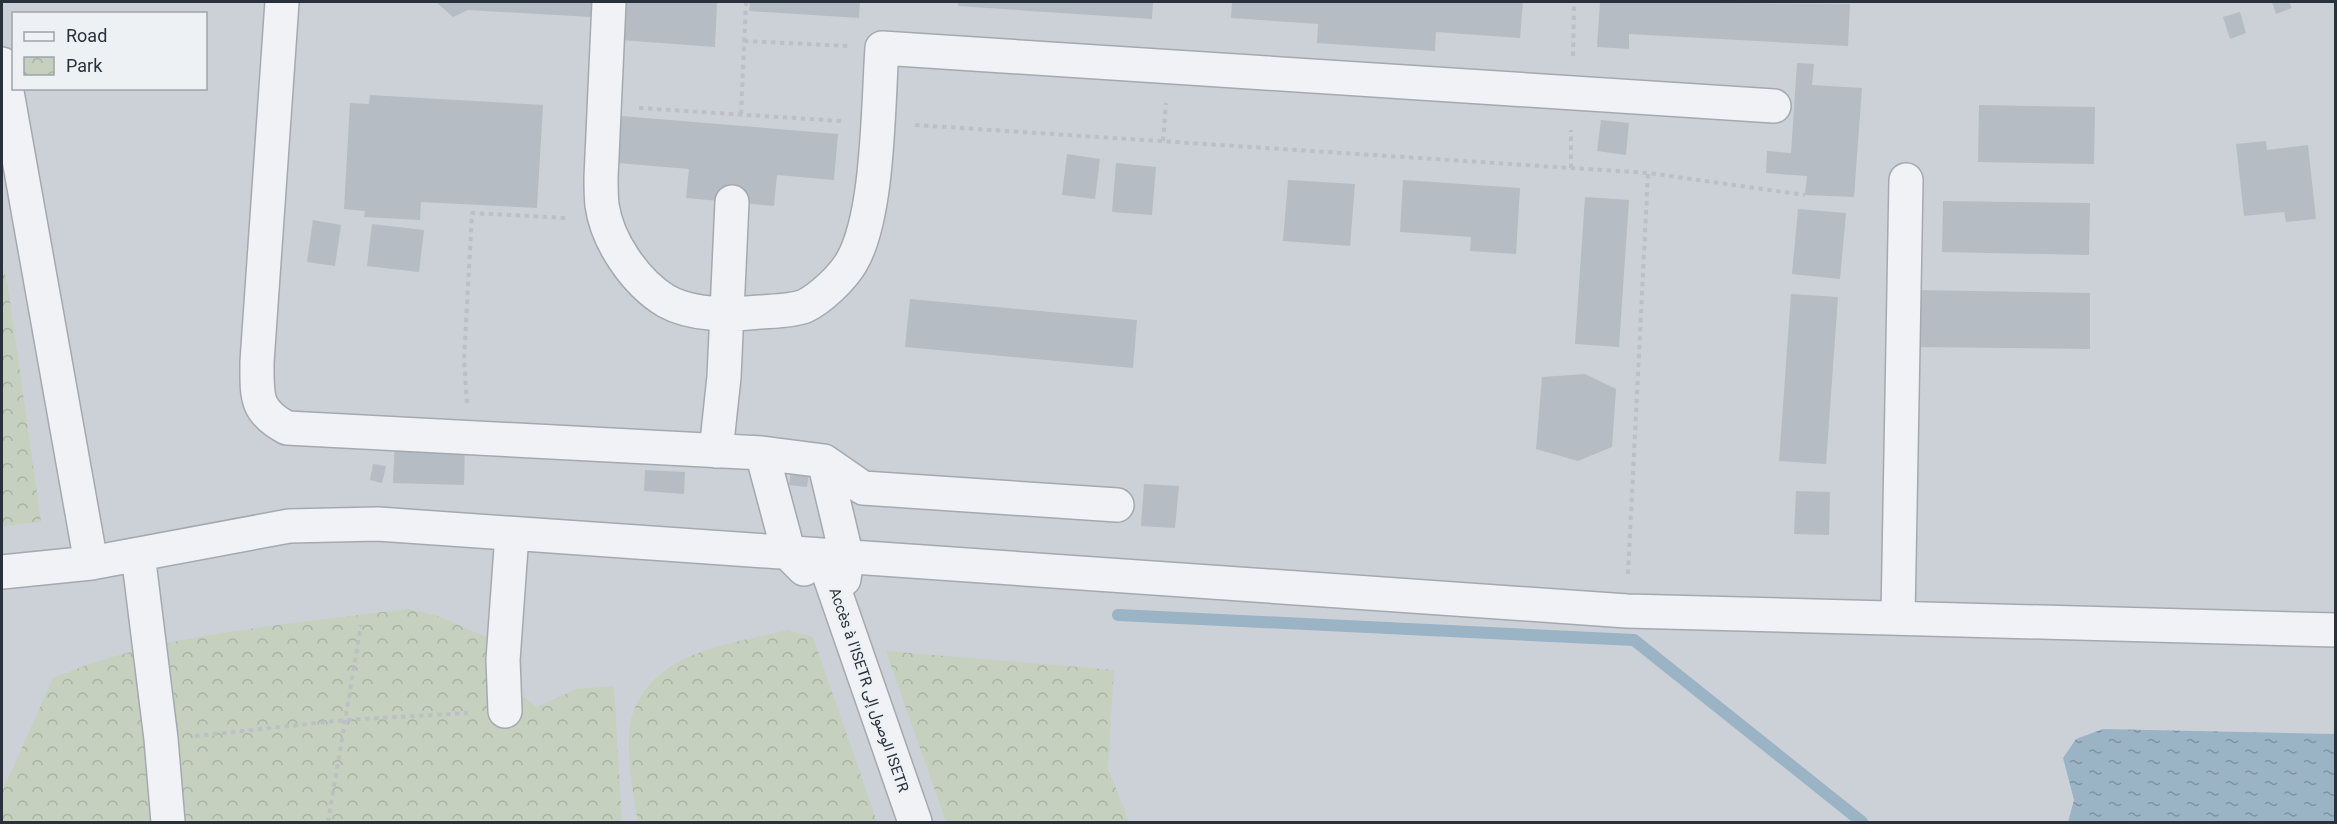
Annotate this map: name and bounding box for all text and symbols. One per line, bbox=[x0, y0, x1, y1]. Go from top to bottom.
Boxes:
legend bbox=[12, 12, 207, 90]
text: Road bbox=[66, 25, 107, 46]
text: Park bbox=[66, 55, 103, 76]
street label: Accès à l'ISETR الوصول إلى ISETR bbox=[825, 586, 912, 795]

